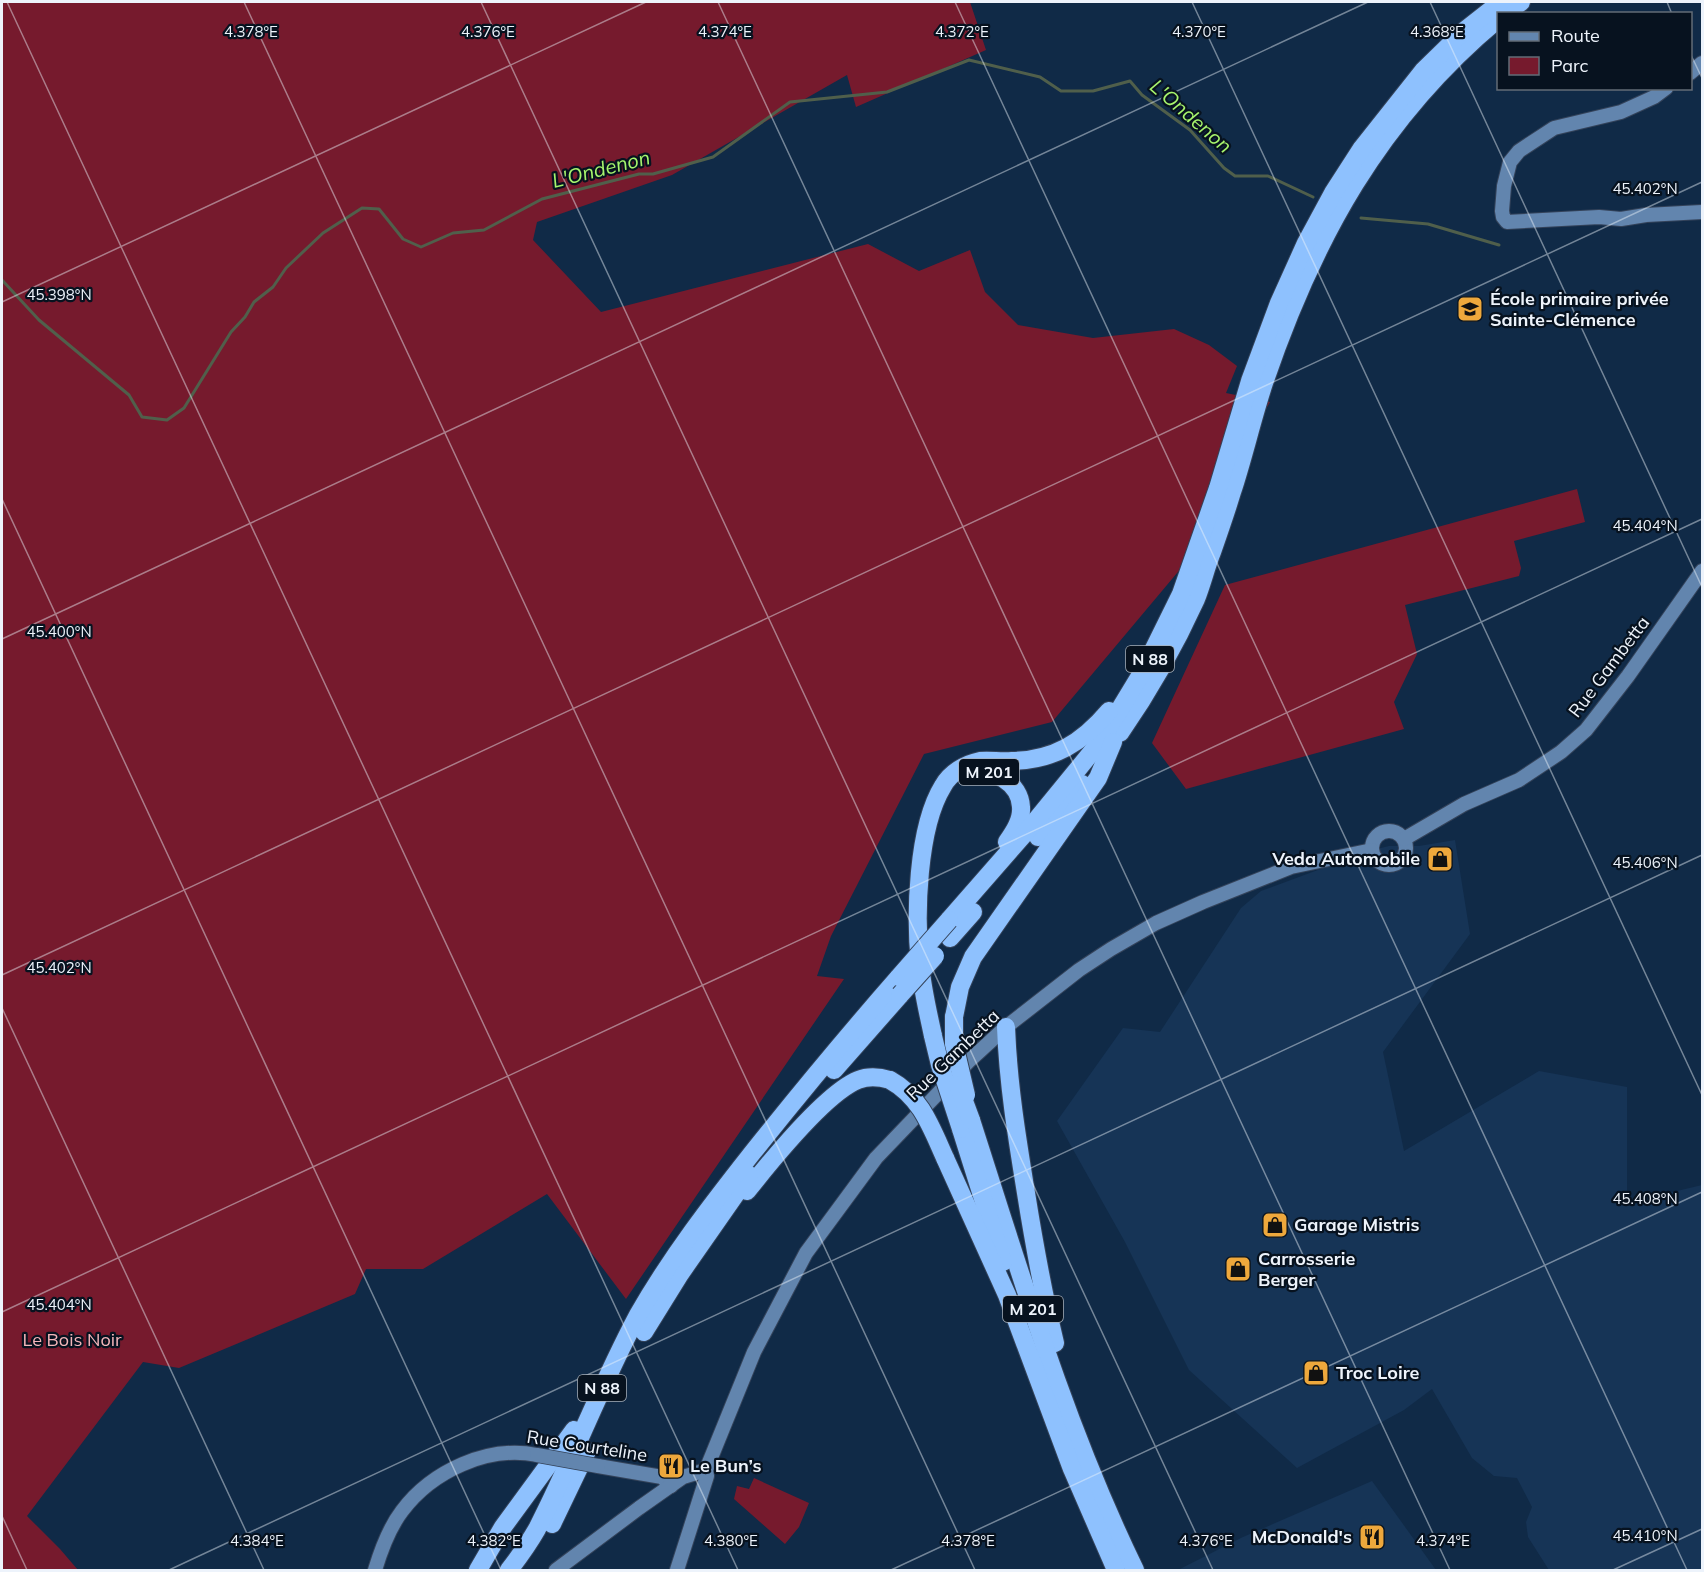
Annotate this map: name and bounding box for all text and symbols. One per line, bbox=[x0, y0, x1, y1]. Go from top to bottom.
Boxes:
legend bbox=[1497, 12, 1692, 90]
text: 4.378°E bbox=[224, 22, 278, 41]
text: 4.376°E bbox=[461, 22, 515, 41]
text: 4.374°E bbox=[698, 22, 752, 41]
text: 4.372°E bbox=[935, 22, 989, 41]
text: 4.370°E bbox=[1172, 22, 1226, 41]
text: 4.368°E bbox=[1410, 22, 1464, 41]
text: Route bbox=[1551, 24, 1600, 47]
text: Parc bbox=[1551, 54, 1589, 77]
water label: L'Ondenon bbox=[1145, 73, 1237, 158]
water label: L'Ondenon bbox=[549, 144, 653, 193]
text: 45.402°N bbox=[1612, 179, 1678, 198]
text: 45.398°N bbox=[26, 285, 92, 304]
place label: École primaire privée Sainte-Clémence bbox=[1490, 287, 1669, 331]
school or university icon: École primaire privée Sainte-Clémence bbox=[1455, 294, 1485, 324]
text: 45.404°N bbox=[1612, 516, 1678, 535]
street label: Rue Gambetta bbox=[1563, 612, 1654, 722]
text: 45.400°N bbox=[26, 622, 92, 641]
road number: N 88 bbox=[1126, 646, 1174, 672]
road number: M 201 bbox=[959, 759, 1019, 785]
shop icon: Veda Automobile bbox=[1425, 844, 1455, 874]
place label: Veda Automobile bbox=[1271, 847, 1420, 870]
text: 45.406°N bbox=[1612, 853, 1678, 872]
text: 45.402°N bbox=[26, 958, 92, 977]
street label: Rue Gambetta bbox=[901, 1004, 1004, 1105]
text: 45.408°N bbox=[1612, 1189, 1678, 1208]
shop icon: Garage Mistris bbox=[1260, 1210, 1290, 1240]
place label: Garage Mistris bbox=[1294, 1213, 1420, 1236]
place label: Carrosserie Berger bbox=[1258, 1247, 1355, 1291]
shop icon: Carrosserie Berger bbox=[1223, 1254, 1253, 1284]
text: 45.404°N bbox=[26, 1295, 92, 1314]
road number: M 201 bbox=[1003, 1296, 1063, 1322]
park label: Le Bois Noir bbox=[22, 1328, 122, 1351]
shop icon: Troc Loire bbox=[1301, 1358, 1331, 1388]
place label: Troc Loire bbox=[1336, 1361, 1420, 1384]
road number: N 88 bbox=[578, 1375, 626, 1401]
street label: Rue Courteline bbox=[525, 1425, 649, 1466]
restaurant icon: Le Bun’s bbox=[656, 1451, 686, 1481]
place label: Le Bun’s bbox=[690, 1454, 761, 1477]
restaurant icon: McDonald's bbox=[1357, 1522, 1387, 1552]
place label: McDonald's bbox=[1252, 1525, 1352, 1548]
text: 45.410°N bbox=[1612, 1526, 1678, 1545]
text: 4.384°E bbox=[230, 1531, 284, 1550]
text: 4.382°E bbox=[467, 1531, 521, 1550]
text: 4.380°E bbox=[704, 1531, 758, 1550]
text: 4.378°E bbox=[941, 1531, 995, 1550]
text: 4.376°E bbox=[1179, 1531, 1233, 1550]
text: 4.374°E bbox=[1416, 1531, 1470, 1550]

